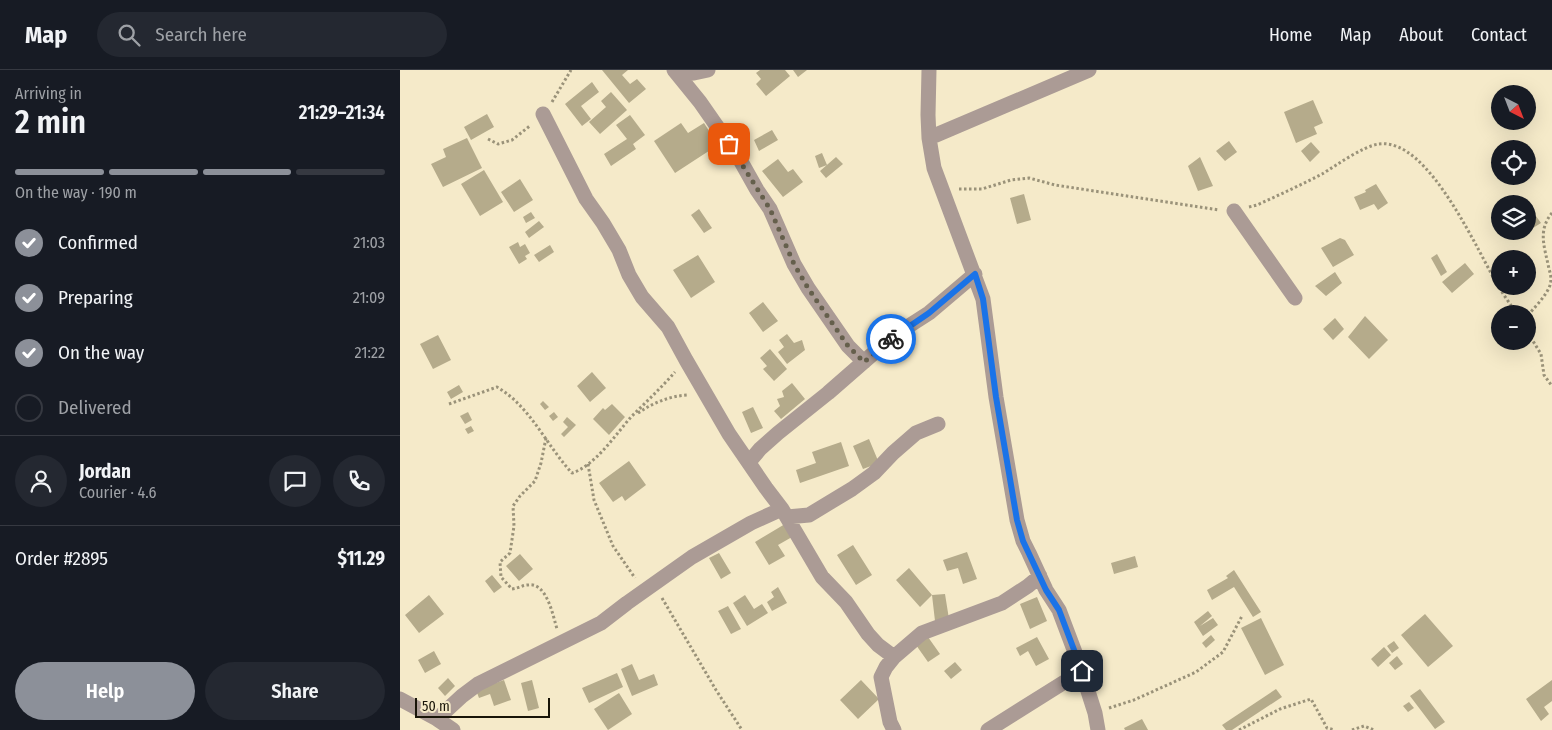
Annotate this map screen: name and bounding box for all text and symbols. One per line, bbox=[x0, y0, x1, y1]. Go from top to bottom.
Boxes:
search box bbox=[97, 12, 447, 57]
text: Map bbox=[25, 21, 67, 49]
icon: search bbox=[115, 21, 143, 49]
text: Search here bbox=[155, 23, 247, 46]
text: Home bbox=[1269, 24, 1312, 46]
text: Map bbox=[1340, 24, 1371, 46]
text: About bbox=[1399, 24, 1443, 46]
text: Contact bbox=[1471, 24, 1527, 46]
text: Arriving in bbox=[15, 84, 82, 103]
north arrow bbox=[1491, 85, 1536, 130]
map controls bbox=[1491, 85, 1536, 350]
text: 21:29–21:34 bbox=[299, 101, 385, 124]
text: 2 min bbox=[15, 103, 86, 141]
pin bbox=[708, 123, 750, 165]
icon: bag bbox=[715, 130, 743, 158]
button: locate bbox=[1491, 140, 1536, 185]
text: On the way · 190 m bbox=[15, 183, 137, 202]
button: layers bbox=[1491, 195, 1536, 240]
icon: check bbox=[15, 229, 43, 257]
text: Confirmed bbox=[58, 231, 138, 254]
text: 21:03 bbox=[353, 233, 385, 252]
button: + bbox=[1491, 250, 1536, 295]
icon: check bbox=[15, 284, 43, 312]
text: Preparing bbox=[58, 286, 133, 309]
text: 21:09 bbox=[353, 288, 385, 307]
button: − bbox=[1491, 305, 1536, 350]
courier bbox=[866, 314, 916, 364]
icon: bike bbox=[877, 325, 905, 353]
icon: check bbox=[15, 339, 43, 367]
text: On the way bbox=[58, 341, 144, 364]
text: 21:22 bbox=[355, 343, 385, 362]
text: Delivered bbox=[58, 396, 132, 419]
button: person bbox=[15, 455, 67, 507]
button: chat bbox=[269, 455, 321, 507]
button: phone bbox=[333, 455, 385, 507]
text: Jordan bbox=[79, 460, 131, 483]
text: Courier · 4.6 bbox=[79, 483, 157, 502]
text: Order #2895 bbox=[15, 547, 108, 570]
text: $11.29 bbox=[338, 547, 385, 570]
pin bbox=[1061, 650, 1103, 692]
icon: home bbox=[1068, 657, 1096, 685]
button: Help bbox=[15, 662, 195, 720]
button: Share bbox=[205, 662, 385, 720]
scale bar bbox=[415, 695, 550, 718]
text: 50 m bbox=[422, 698, 450, 715]

